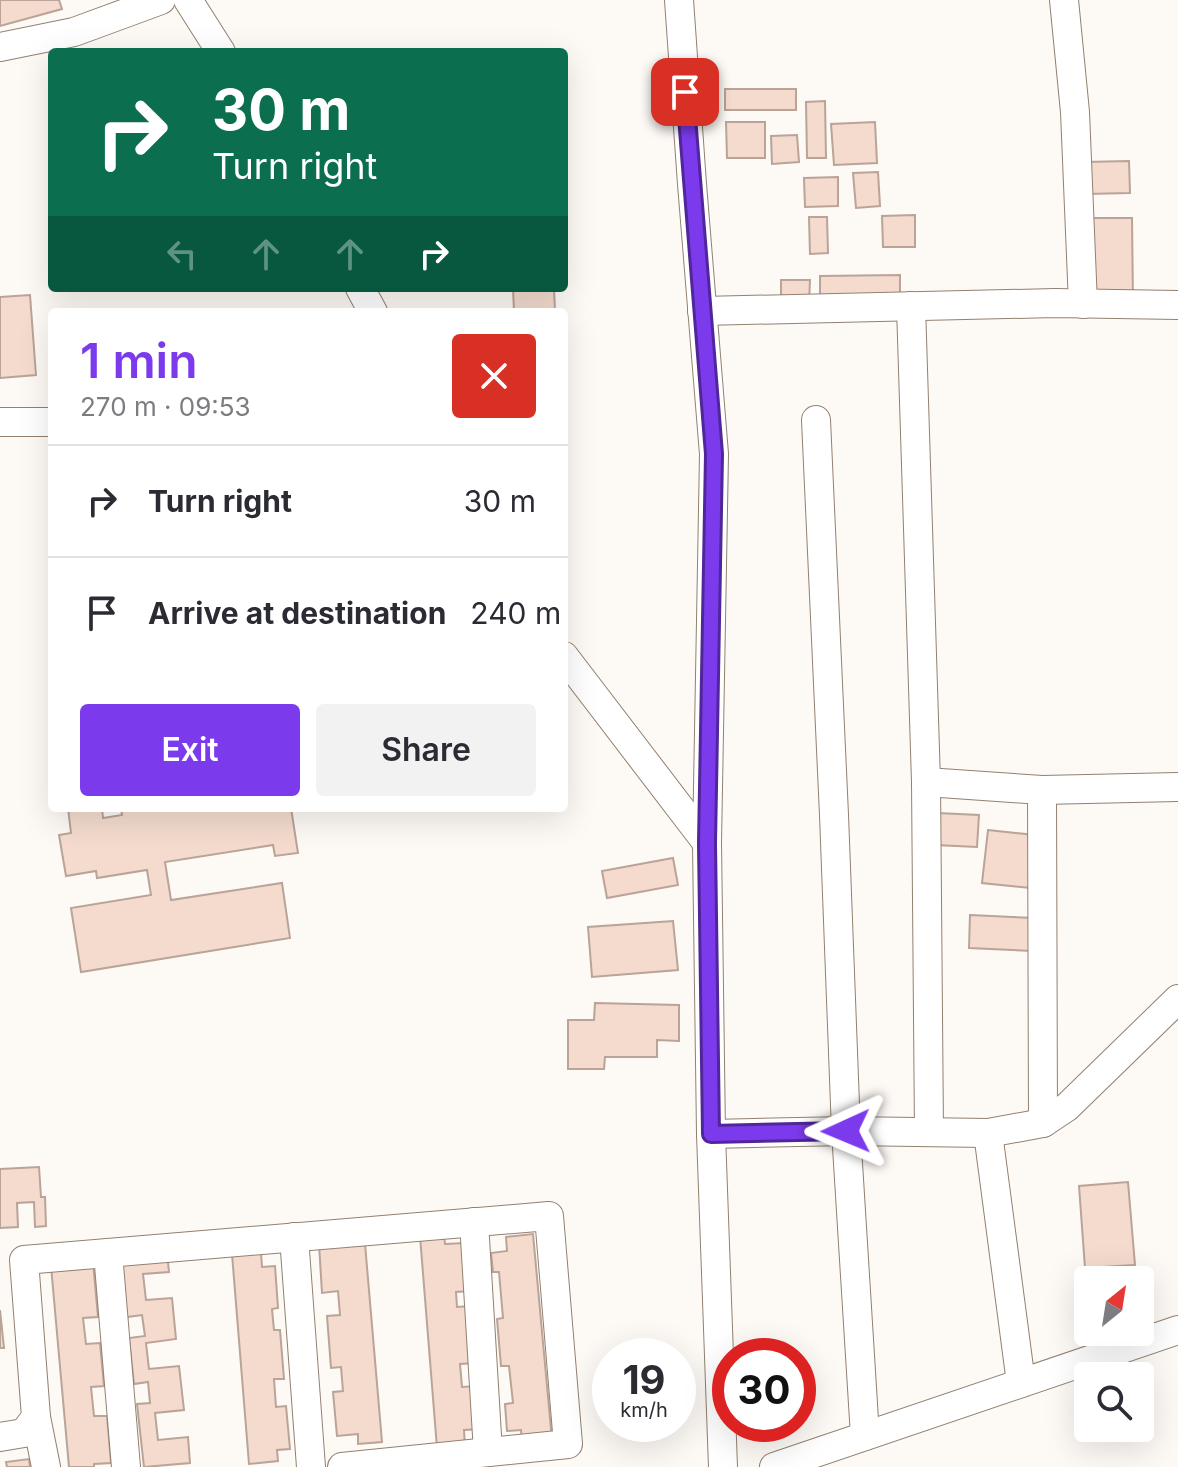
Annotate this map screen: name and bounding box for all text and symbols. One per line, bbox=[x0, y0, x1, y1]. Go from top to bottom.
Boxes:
pin bbox=[651, 58, 719, 126]
icon: arrive bbox=[663, 70, 707, 114]
text: 30 m bbox=[212, 76, 350, 144]
icon: right bbox=[80, 80, 184, 184]
text: Turn right bbox=[212, 144, 377, 188]
icon: left bbox=[160, 232, 204, 276]
icon: ahead bbox=[244, 232, 288, 276]
icon: ahead bbox=[328, 232, 372, 276]
icon: right bbox=[412, 232, 456, 276]
text: 1 min bbox=[80, 331, 198, 390]
button: close bbox=[452, 334, 536, 418]
text: 270 m · 09:53 bbox=[80, 391, 251, 422]
icon: right bbox=[80, 479, 124, 523]
text: Turn right bbox=[148, 483, 292, 519]
text: 30 m bbox=[464, 483, 536, 519]
icon: arrive bbox=[80, 591, 124, 635]
text: Arrive at destination bbox=[148, 595, 446, 631]
text: 240 m bbox=[470, 595, 561, 631]
button: Exit bbox=[80, 704, 300, 796]
button: Share bbox=[316, 704, 536, 796]
position arrow bbox=[804, 1089, 888, 1173]
north arrow bbox=[1074, 1266, 1154, 1346]
map controls bbox=[1074, 1266, 1154, 1442]
speed limit sign: 30 bbox=[712, 1338, 816, 1442]
text: 19 bbox=[622, 1355, 666, 1404]
button: search bbox=[1074, 1362, 1154, 1442]
text: km/h bbox=[620, 1398, 668, 1422]

